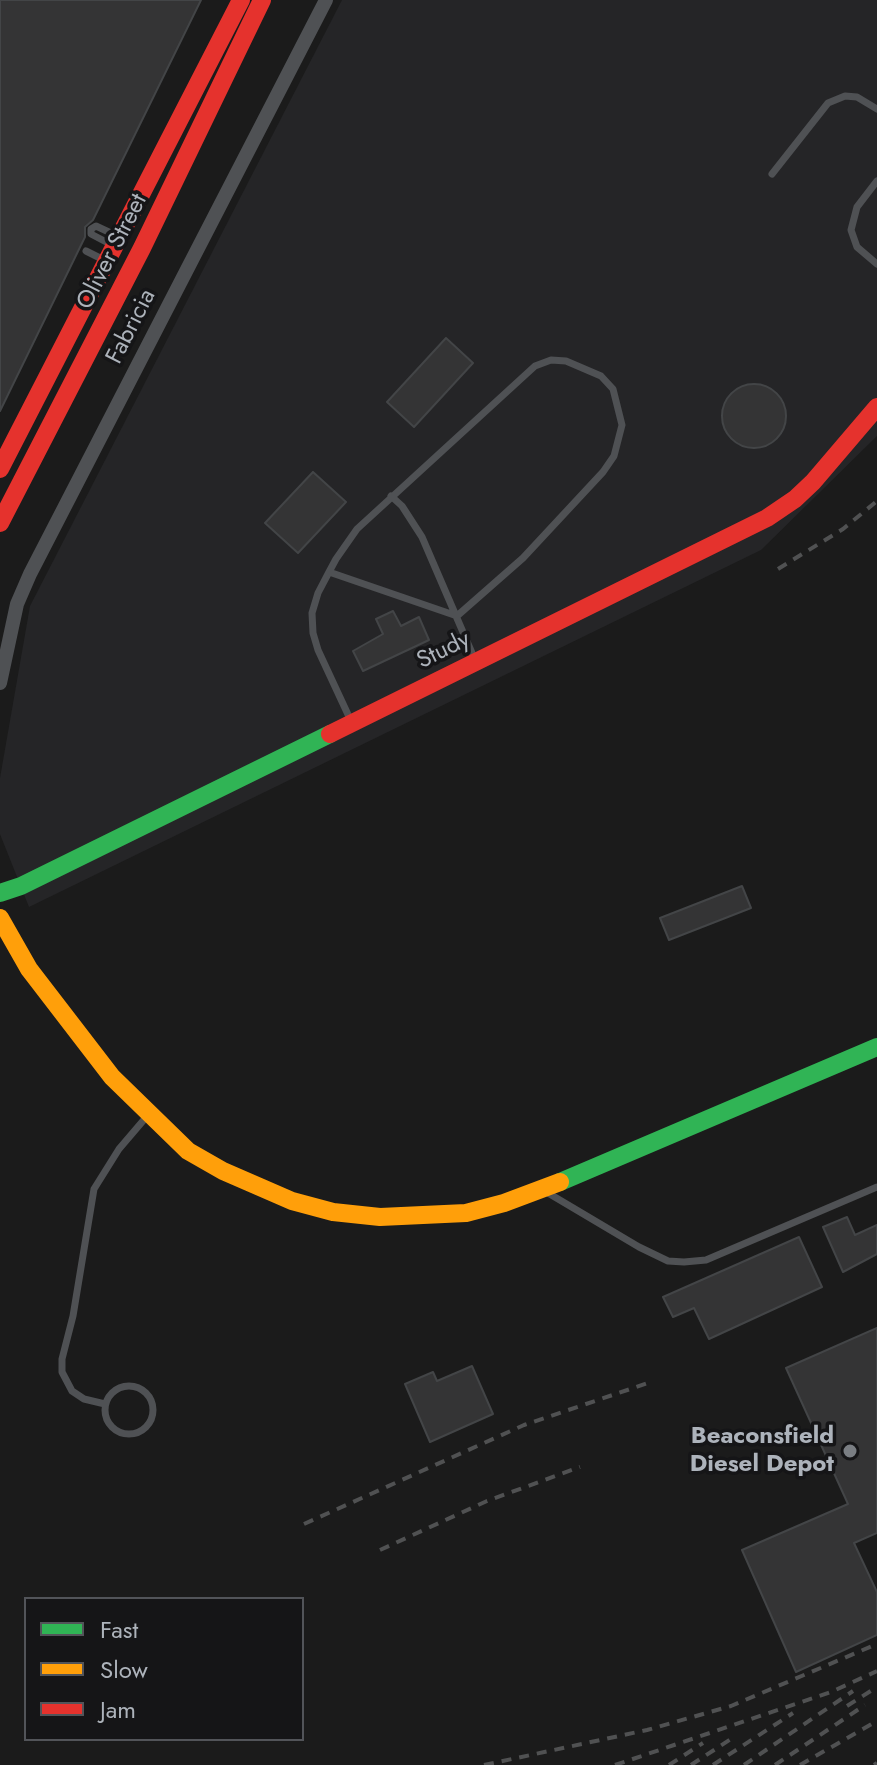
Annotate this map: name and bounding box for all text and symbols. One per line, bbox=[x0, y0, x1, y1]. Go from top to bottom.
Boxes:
street label: Oliver Street bbox=[72, 189, 154, 315]
street label: Fabricia bbox=[101, 285, 163, 369]
street label: Study bbox=[413, 626, 475, 676]
place label: Beaconsfield Diesel Depot bbox=[690, 1423, 834, 1479]
marker: Beaconsfield Diesel Depot bbox=[841, 1442, 859, 1460]
legend bbox=[24, 1597, 304, 1741]
text: Fast bbox=[100, 1612, 138, 1647]
text: Slow bbox=[100, 1652, 148, 1687]
text: Jam bbox=[100, 1692, 136, 1727]

